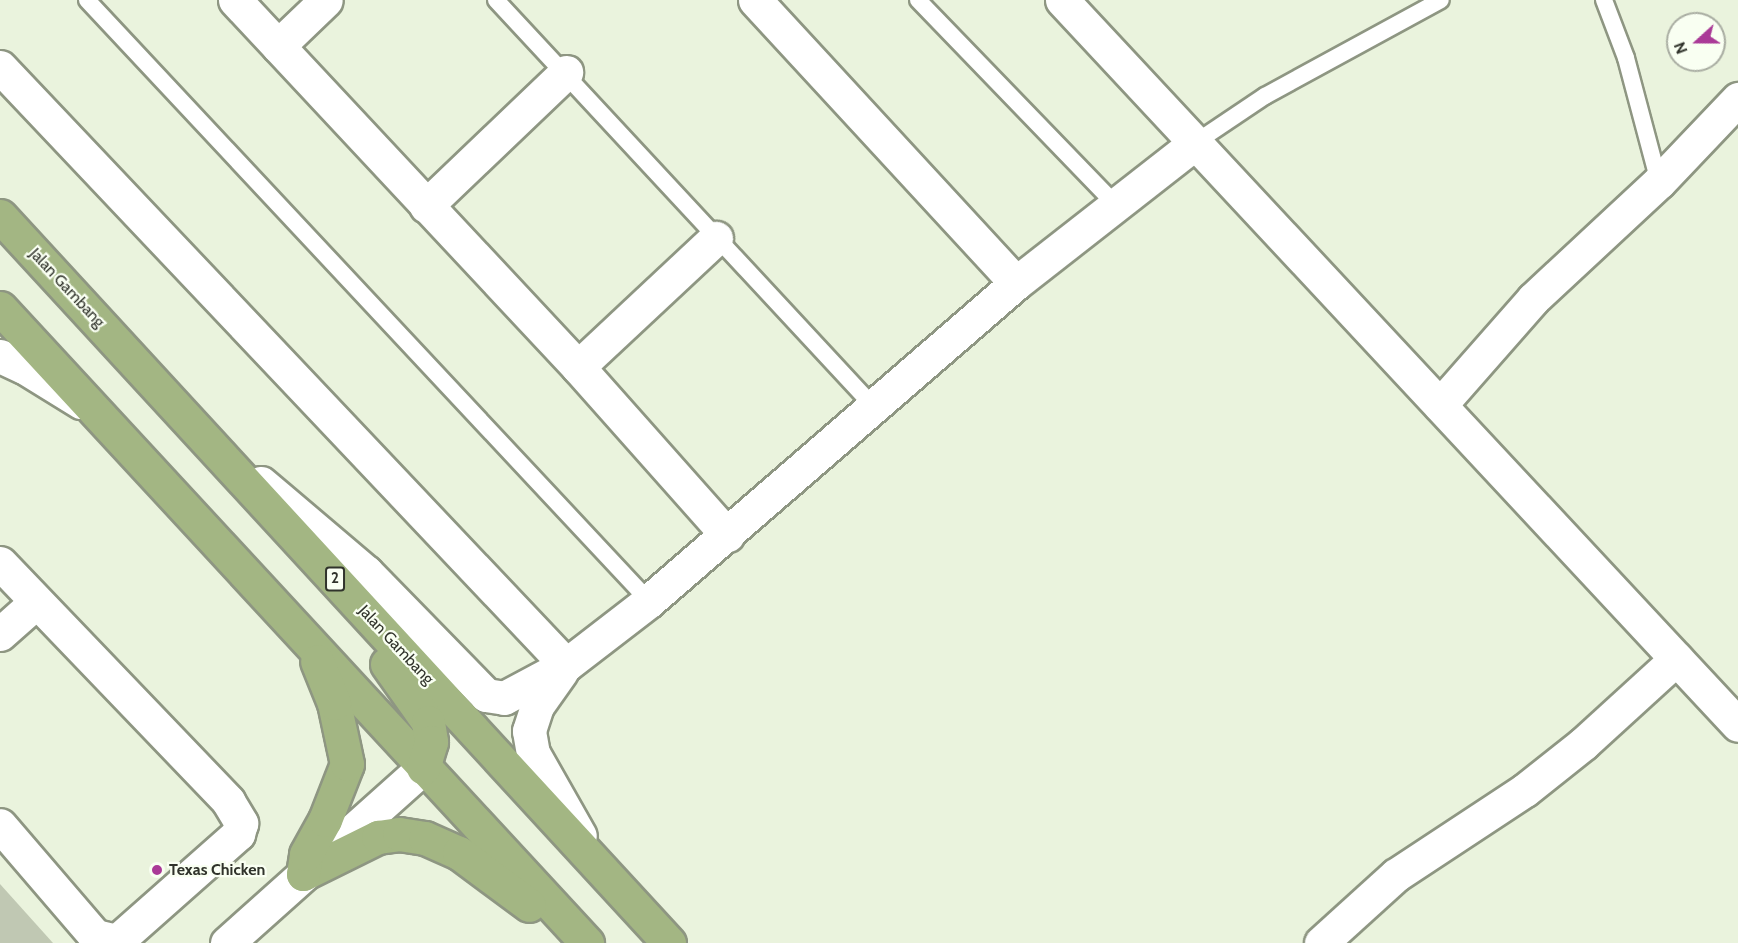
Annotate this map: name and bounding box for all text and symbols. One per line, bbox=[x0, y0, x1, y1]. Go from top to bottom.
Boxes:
north arrow bbox=[1666, 12, 1726, 72]
text: N bbox=[1670, 39, 1691, 57]
street label: Jalan Gambang bbox=[25, 244, 109, 332]
road number: 2 bbox=[324, 567, 346, 591]
street label: Jalan Gambang bbox=[354, 601, 438, 689]
place label: Texas Chicken bbox=[169, 860, 265, 880]
marker: Texas Chicken bbox=[150, 863, 164, 877]

